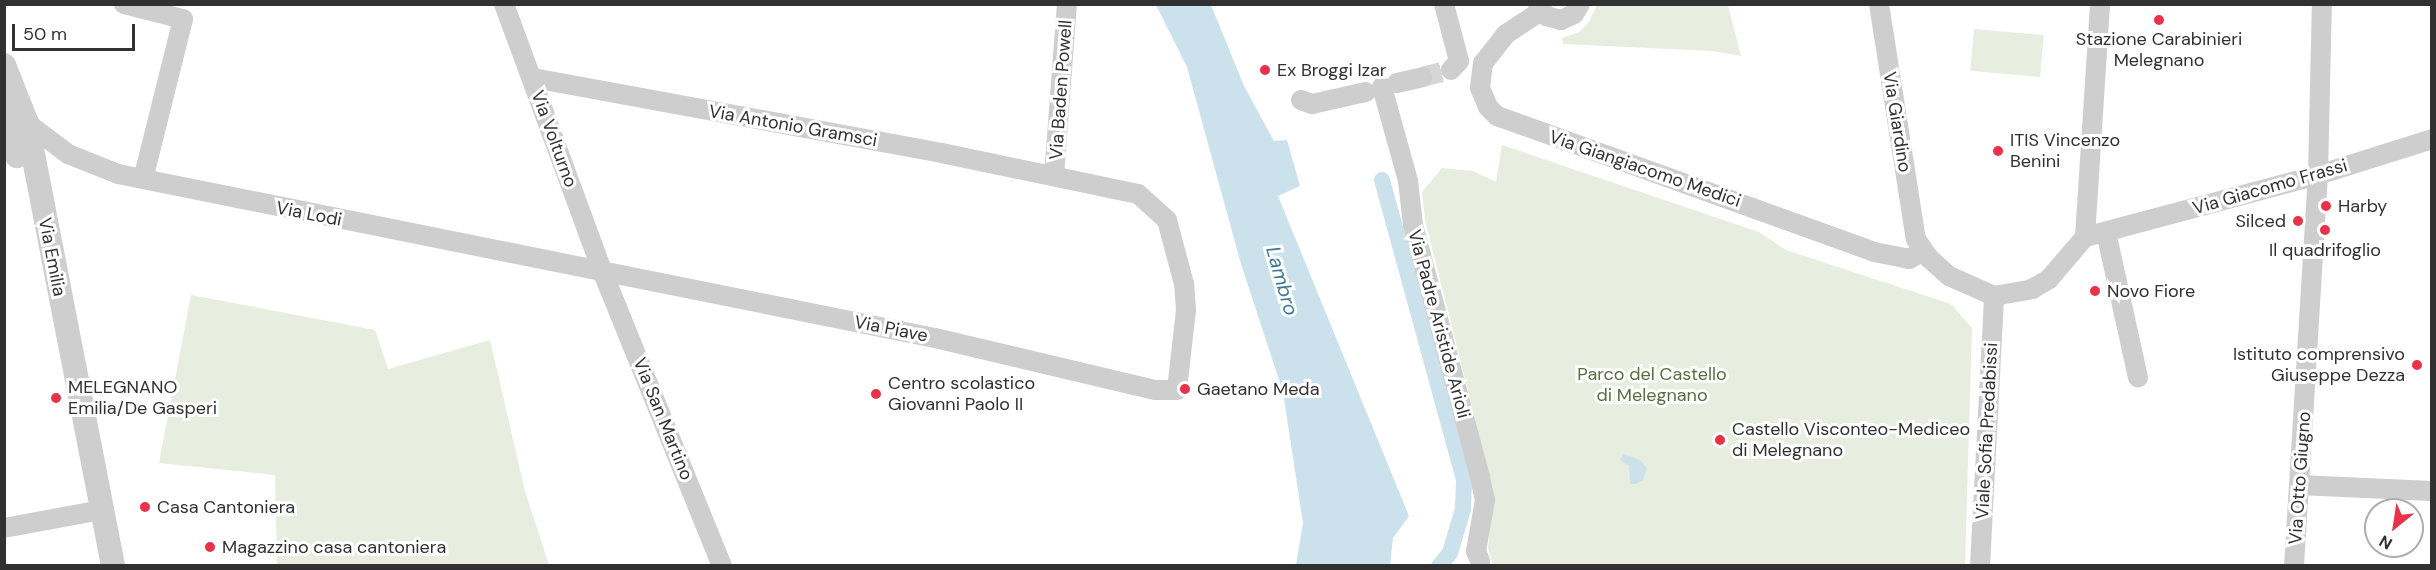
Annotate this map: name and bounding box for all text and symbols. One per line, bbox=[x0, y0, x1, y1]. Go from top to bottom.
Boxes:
scale bar bbox=[15, 12, 138, 50]
marker: Stazione Carabinieri Melegnano bbox=[2152, 13, 2166, 27]
street label: Via Baden Powell bbox=[1045, 19, 1077, 161]
text: 50 m bbox=[23, 22, 67, 46]
place label: Stazione Carabinieri Melegnano bbox=[2076, 29, 2242, 72]
place label: Ex Broggi Izar bbox=[1277, 59, 1386, 81]
marker: Ex Broggi Izar bbox=[1258, 63, 1272, 77]
street label: Via Giardino bbox=[1878, 70, 1916, 174]
street label: Via Volturno bbox=[526, 88, 582, 190]
street label: Via Antonio Gramsci bbox=[707, 101, 879, 151]
street label: Via Giangiacomo Medici bbox=[1546, 126, 1744, 212]
place label: ITIS Vincenzo Benini bbox=[2010, 130, 2120, 172]
marker: ITIS Vincenzo Benini bbox=[1991, 144, 2005, 158]
street label: Via Giacomo Frassi bbox=[2190, 155, 2350, 219]
place label: Harby bbox=[2338, 195, 2387, 217]
street label: Via Lodi bbox=[274, 197, 344, 231]
marker: Harby bbox=[2319, 199, 2333, 213]
place label: Silced bbox=[2235, 210, 2286, 232]
marker: Silced bbox=[2291, 214, 2305, 228]
street label: Via Emilia bbox=[34, 216, 70, 298]
marker: Il quadrifoglio bbox=[2318, 223, 2332, 237]
street label: Via Padre Aristide Arioli bbox=[1403, 227, 1475, 421]
place label: Il quadrifoglio bbox=[2269, 239, 2381, 261]
water label: Lambro bbox=[1261, 244, 1303, 318]
place label: Novo Fiore bbox=[2107, 280, 2195, 302]
marker: Novo Fiore bbox=[2088, 284, 2102, 298]
street label: Via Piave bbox=[852, 311, 930, 347]
street label: Viale Sofia Predabissi bbox=[1972, 342, 2002, 520]
place label: Istituto comprensivo Giuseppe Dezza bbox=[2233, 344, 2405, 386]
street label: Via San Martino bbox=[629, 355, 697, 483]
marker: Istituto comprensivo Giuseppe Dezza bbox=[2410, 358, 2424, 372]
park label: Parco del Castello di Melegnano bbox=[1577, 364, 1727, 406]
place label: Centro scolastico Giovanni Paolo II bbox=[888, 373, 1035, 416]
place label: MELEGNANO Emilia/De Gasperi bbox=[68, 377, 217, 420]
place label: Gaetano Meda bbox=[1197, 378, 1319, 400]
marker: Gaetano Meda bbox=[1178, 382, 1192, 396]
marker: Centro scolastico Giovanni Paolo II bbox=[869, 387, 883, 401]
marker: MELEGNANO Emilia/De Gasperi bbox=[49, 391, 63, 405]
street label: Via Otto Giugno bbox=[2285, 411, 2315, 545]
place label: Castello Visconteo-Mediceo di Melegnano bbox=[1732, 419, 1970, 462]
marker: Castello Visconteo-Mediceo di Melegnano bbox=[1713, 433, 1727, 447]
place label: Casa Cantoniera bbox=[157, 496, 295, 518]
north arrow bbox=[2364, 498, 2424, 558]
marker: Casa Cantoniera bbox=[138, 500, 152, 514]
text: N bbox=[2375, 530, 2396, 554]
place label: Magazzino casa cantoniera bbox=[222, 536, 446, 558]
marker: Magazzino casa cantoniera bbox=[203, 540, 217, 554]

